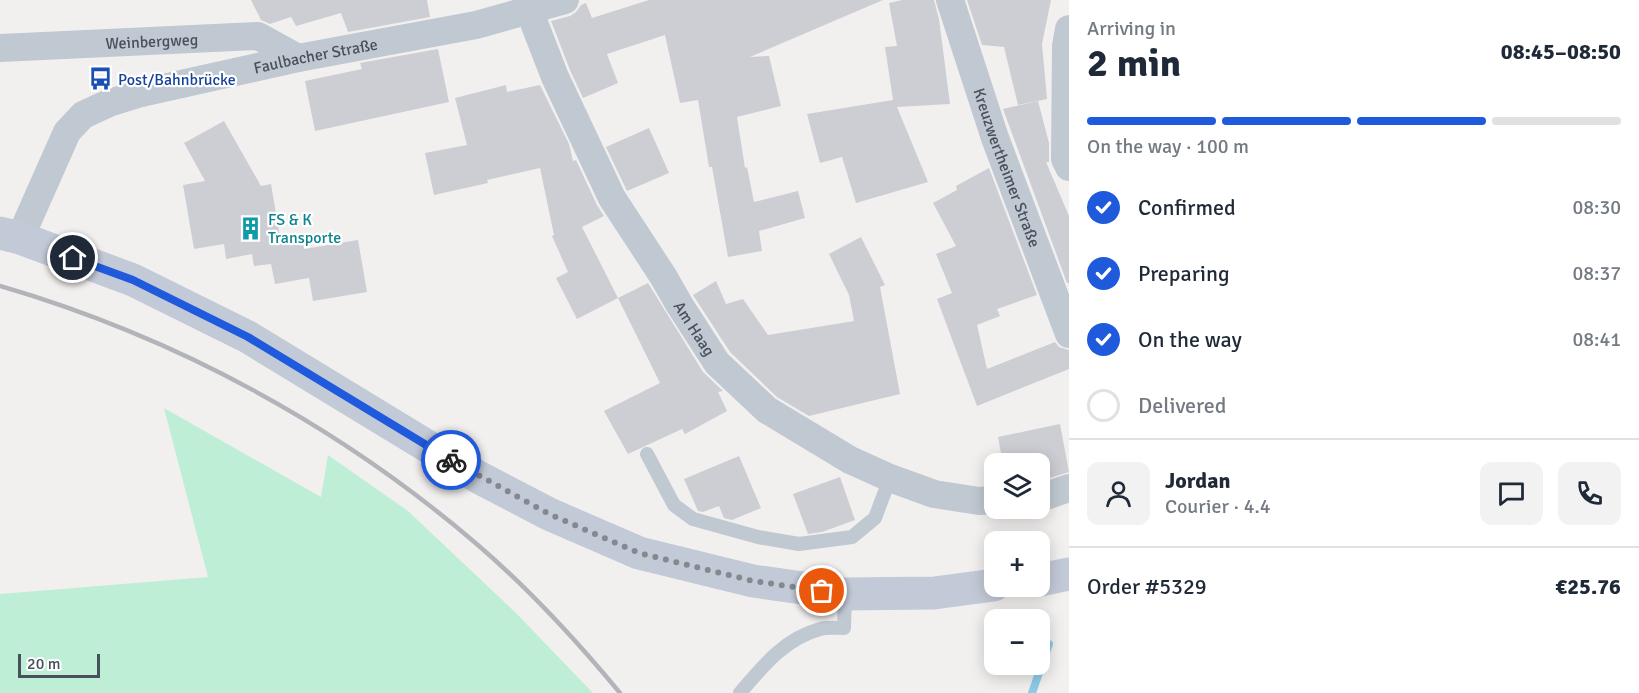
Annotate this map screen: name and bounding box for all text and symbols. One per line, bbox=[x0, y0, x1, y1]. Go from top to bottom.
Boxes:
text: Arriving in bbox=[1087, 16, 1176, 41]
street label: Weinbergweg bbox=[105, 30, 199, 54]
street label: Faulbacher Straße bbox=[252, 34, 379, 79]
text: 08:45–08:50 bbox=[1501, 38, 1621, 65]
text: 2 min bbox=[1087, 39, 1181, 87]
bus stop icon: Post/Bahnbrücke bbox=[87, 66, 113, 92]
place label: Post/Bahnbrücke bbox=[118, 70, 236, 90]
street label: Kreuzwertheimer Straße bbox=[968, 86, 1044, 250]
text: On the way · 100 m bbox=[1087, 134, 1249, 159]
icon: check bbox=[1087, 191, 1120, 224]
text: Confirmed bbox=[1138, 194, 1236, 221]
text: 08:30 bbox=[1572, 195, 1621, 220]
place label: FS & K Transporte bbox=[268, 210, 341, 248]
building icon: FS & K Transporte bbox=[237, 215, 263, 241]
pin bbox=[47, 232, 98, 283]
icon: home bbox=[56, 241, 89, 274]
icon: check bbox=[1087, 257, 1120, 290]
text: Preparing bbox=[1138, 260, 1230, 287]
text: 08:37 bbox=[1572, 261, 1621, 286]
street label: Am Haag bbox=[669, 298, 719, 360]
icon: check bbox=[1087, 323, 1120, 356]
text: On the way bbox=[1138, 326, 1242, 353]
text: 08:41 bbox=[1572, 327, 1621, 352]
text: Delivered bbox=[1138, 392, 1226, 419]
courier bbox=[421, 430, 481, 490]
icon: bike bbox=[435, 444, 468, 477]
map controls bbox=[984, 453, 1050, 675]
button: layers bbox=[984, 453, 1050, 519]
button: person bbox=[1087, 462, 1150, 525]
button: chat bbox=[1480, 462, 1543, 525]
button: phone bbox=[1558, 462, 1621, 525]
text: Jordan bbox=[1165, 467, 1231, 494]
text: Courier · 4.4 bbox=[1165, 494, 1271, 519]
button: + bbox=[984, 531, 1050, 597]
pin bbox=[796, 565, 847, 616]
text: Order #5329 bbox=[1087, 573, 1207, 600]
text: €25.76 bbox=[1555, 573, 1621, 600]
icon: bag bbox=[805, 574, 838, 607]
button: − bbox=[984, 609, 1050, 675]
scale bar bbox=[18, 651, 100, 678]
text: 20 m bbox=[27, 654, 61, 674]

